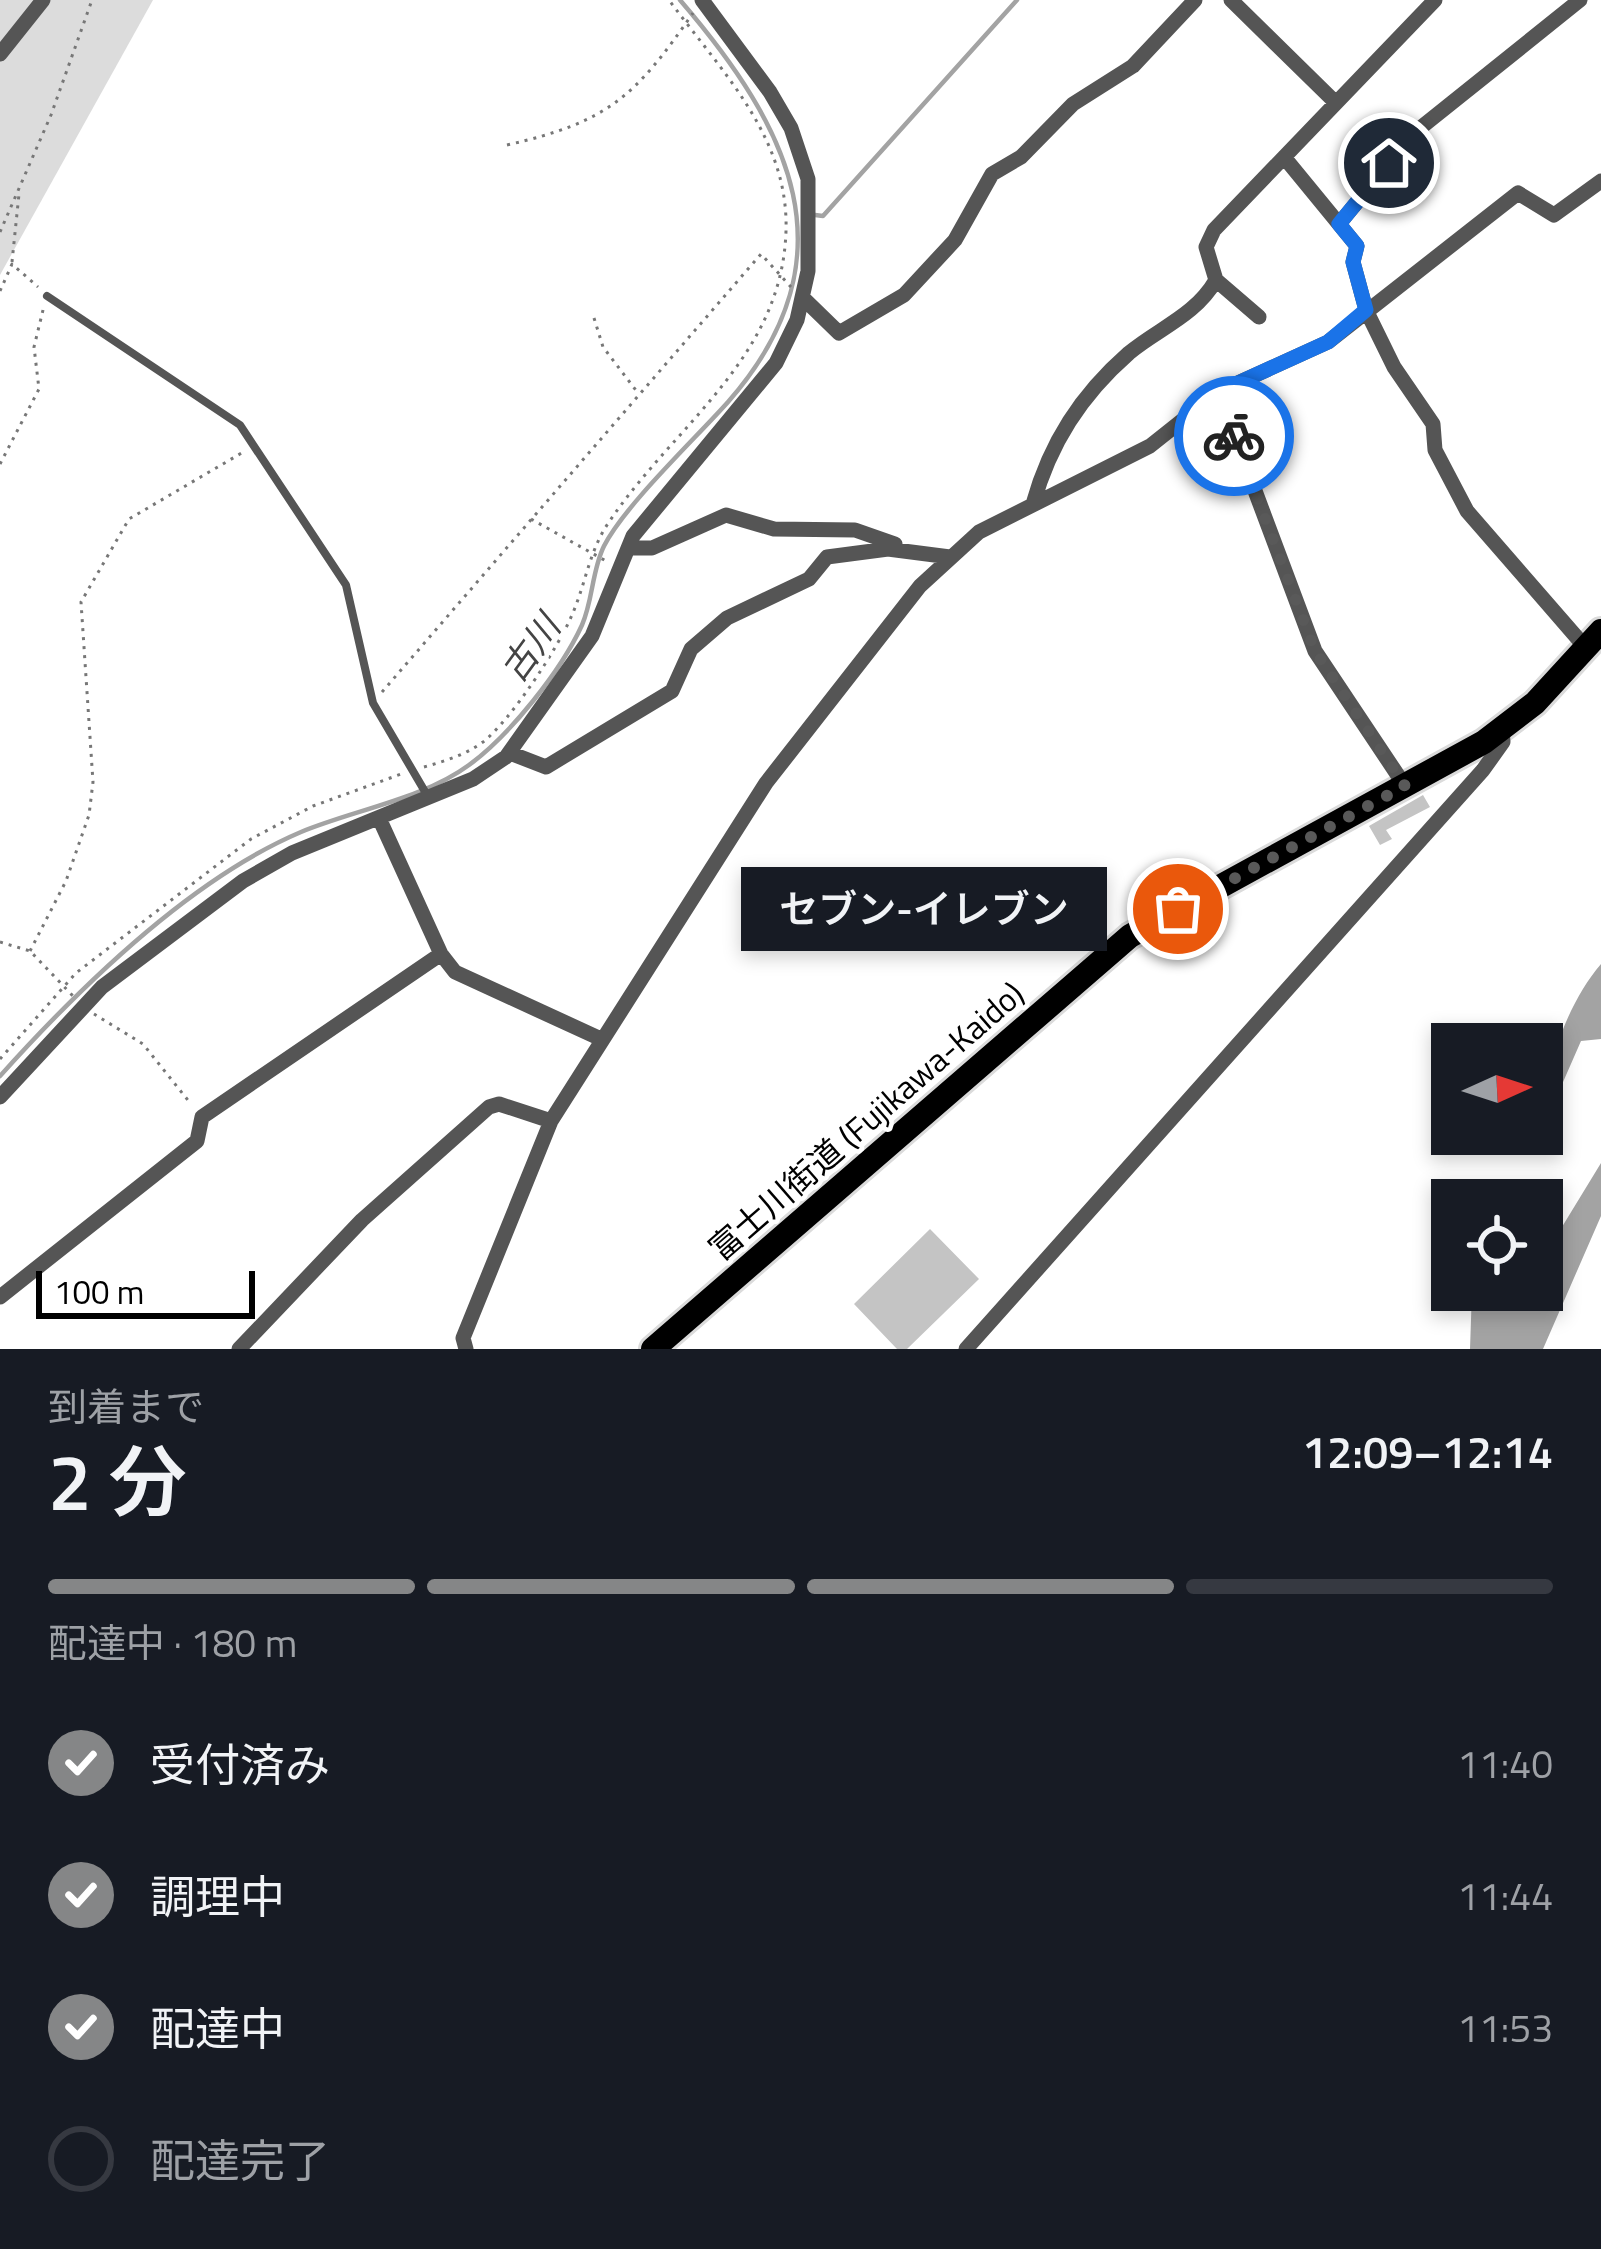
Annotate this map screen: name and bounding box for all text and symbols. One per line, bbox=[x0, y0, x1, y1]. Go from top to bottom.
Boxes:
pin bbox=[1338, 112, 1440, 214]
icon: home bbox=[1356, 130, 1422, 196]
courier bbox=[1174, 376, 1294, 496]
icon: bike bbox=[1201, 403, 1267, 469]
water label: 古川 bbox=[486, 599, 575, 693]
pin bbox=[1127, 858, 1229, 960]
callout: セブン-イレブン bbox=[740, 867, 1106, 951]
icon: bag bbox=[1145, 876, 1211, 942]
text: セブン-イレブン bbox=[779, 879, 1069, 938]
street label: 富士川街道 (Fujikawa-Kaido) bbox=[697, 970, 1035, 1272]
north arrow bbox=[1431, 1023, 1563, 1155]
map controls bbox=[1431, 1023, 1563, 1311]
button: locate bbox=[1431, 1179, 1563, 1311]
scale bar bbox=[36, 1265, 255, 1318]
text: 100 m bbox=[54, 1267, 144, 1317]
text: 到着まで bbox=[48, 1377, 204, 1436]
text: 12:09–12:14 bbox=[1302, 1417, 1553, 1485]
text: 2 分 bbox=[48, 1422, 187, 1540]
text: 配達中 · 180 m bbox=[48, 1613, 297, 1672]
icon: check bbox=[48, 1730, 114, 1796]
text: 受付済み bbox=[150, 1730, 330, 1798]
text: 11:40 bbox=[1457, 1734, 1553, 1793]
icon: check bbox=[48, 1862, 114, 1928]
text: 調理中 bbox=[150, 1862, 285, 1930]
text: 11:44 bbox=[1457, 1866, 1553, 1925]
icon: check bbox=[48, 1994, 114, 2060]
text: 配達中 bbox=[150, 1994, 285, 2062]
text: 11:53 bbox=[1457, 1998, 1553, 2057]
text: 配達完了 bbox=[150, 2126, 330, 2194]

